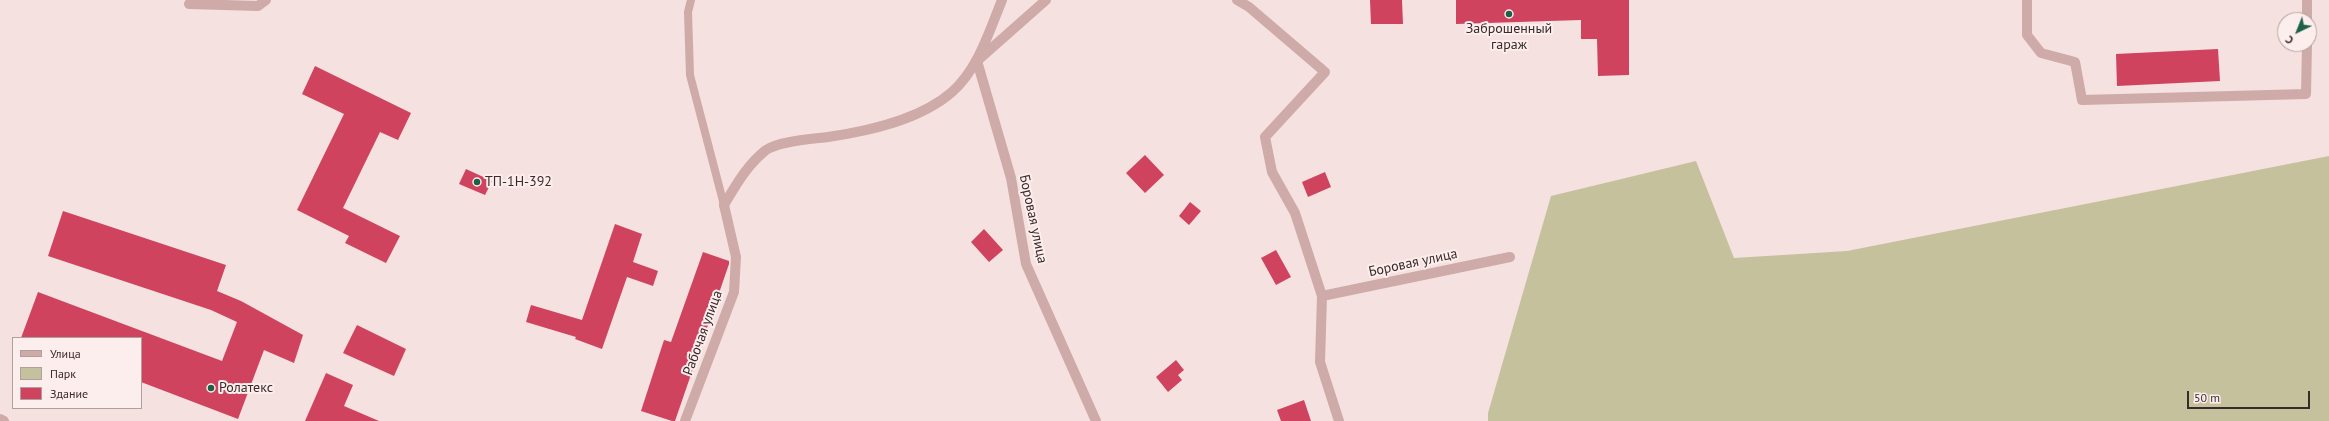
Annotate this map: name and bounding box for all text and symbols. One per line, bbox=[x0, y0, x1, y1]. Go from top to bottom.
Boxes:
marker: Заброшенный гараж bbox=[1504, 9, 1514, 19]
north arrow bbox=[2277, 12, 2317, 52]
place label: Заброшенный гараж bbox=[1466, 21, 1552, 54]
text: С bbox=[2282, 33, 2297, 47]
street label: Боровая улица bbox=[1015, 173, 1051, 265]
place label: ТП-1Н-392 bbox=[485, 174, 552, 190]
marker: ТП-1Н-392 bbox=[472, 177, 482, 187]
street label: Боровая улица bbox=[1367, 245, 1459, 281]
street label: Рабочая улица bbox=[680, 288, 726, 378]
legend bbox=[12, 337, 142, 409]
text: Улица bbox=[50, 346, 81, 361]
text: Парк bbox=[50, 366, 76, 381]
place label: Ролатекс bbox=[219, 380, 273, 396]
marker: Ролатекс bbox=[206, 383, 216, 393]
scale bar bbox=[2189, 383, 2312, 409]
text: Здание bbox=[50, 386, 88, 401]
text: 50 m bbox=[2194, 390, 2220, 405]

